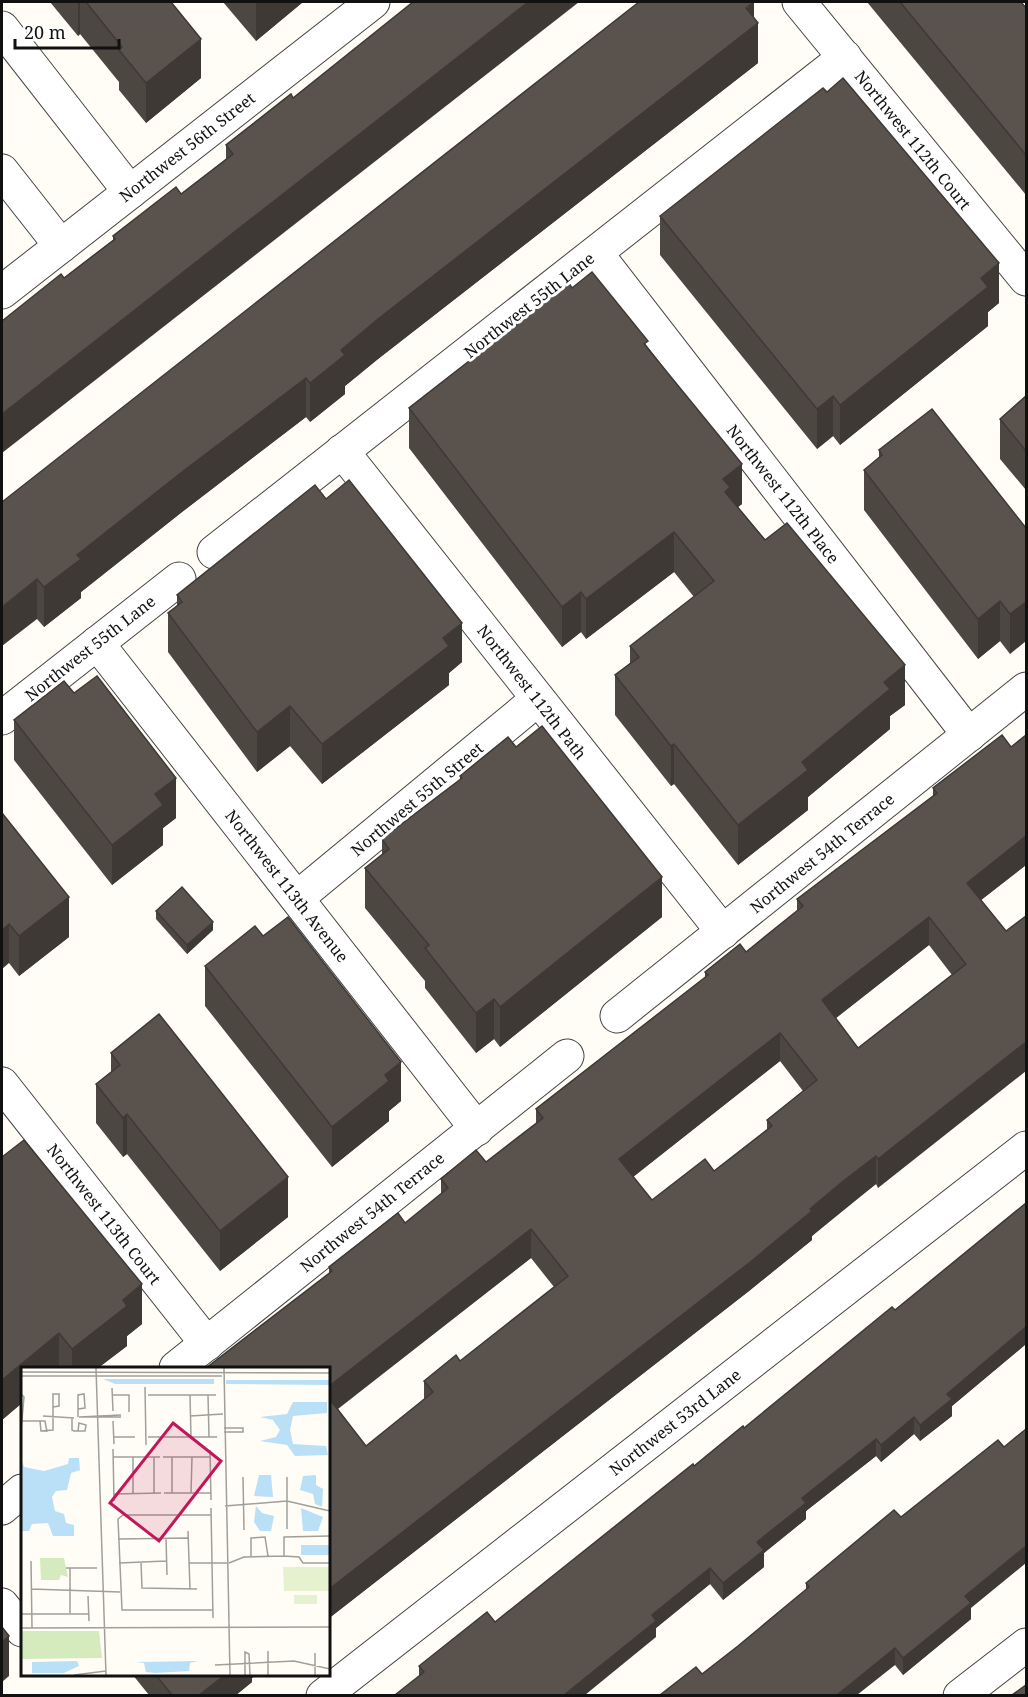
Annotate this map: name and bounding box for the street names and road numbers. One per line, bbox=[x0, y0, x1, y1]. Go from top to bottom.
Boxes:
street label: Northwest 112th Court bbox=[850, 66, 976, 215]
street label: Northwest 56th Street bbox=[115, 87, 260, 207]
street label: Northwest 55th Lane bbox=[459, 247, 599, 363]
street label: Northwest 112th Place bbox=[722, 420, 844, 568]
street label: Northwest 55th Lane bbox=[20, 590, 160, 706]
street label: Northwest 112th Path bbox=[472, 620, 592, 764]
street label: Northwest 55th Street bbox=[346, 737, 488, 861]
street label: Northwest 54th Terrace bbox=[745, 788, 899, 918]
street label: Northwest 113th Avenue bbox=[220, 805, 354, 967]
street label: Northwest 113th Court bbox=[42, 1139, 166, 1289]
street label: Northwest 54th Terrace bbox=[295, 1147, 449, 1277]
street label: Northwest 53rd Lane bbox=[605, 1364, 745, 1480]

